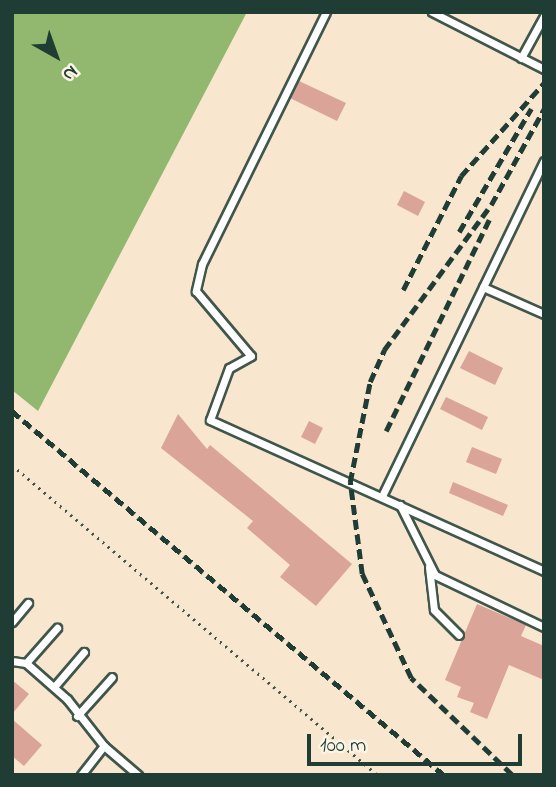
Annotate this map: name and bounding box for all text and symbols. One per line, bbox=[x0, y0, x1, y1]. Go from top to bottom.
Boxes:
north arrow bbox=[21, 21, 91, 91]
text: N bbox=[56, 58, 83, 87]
scale bar bbox=[311, 720, 526, 764]
text: 100 m bbox=[320, 731, 366, 761]

